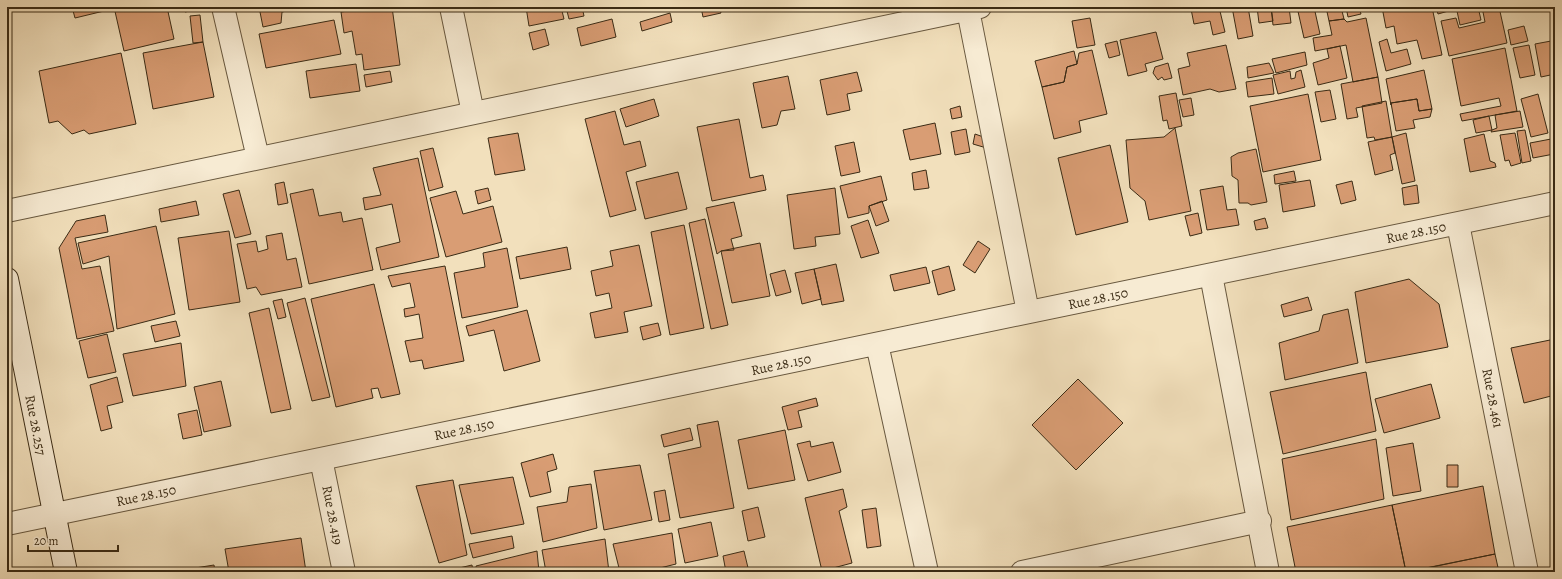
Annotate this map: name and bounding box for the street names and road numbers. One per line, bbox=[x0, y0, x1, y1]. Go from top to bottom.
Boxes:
street label: Rue 28.150 bbox=[1384, 217, 1448, 248]
street label: Rue 28.150 bbox=[1066, 283, 1130, 314]
street label: Rue 28.150 bbox=[749, 349, 813, 380]
street label: Rue 28.461 bbox=[1477, 367, 1508, 430]
street label: Rue 28.257 bbox=[20, 393, 51, 457]
street label: Rue 28.150 bbox=[432, 414, 496, 445]
street label: Rue 28.150 bbox=[114, 480, 178, 511]
street label: Rue 28.419 bbox=[317, 484, 348, 546]

